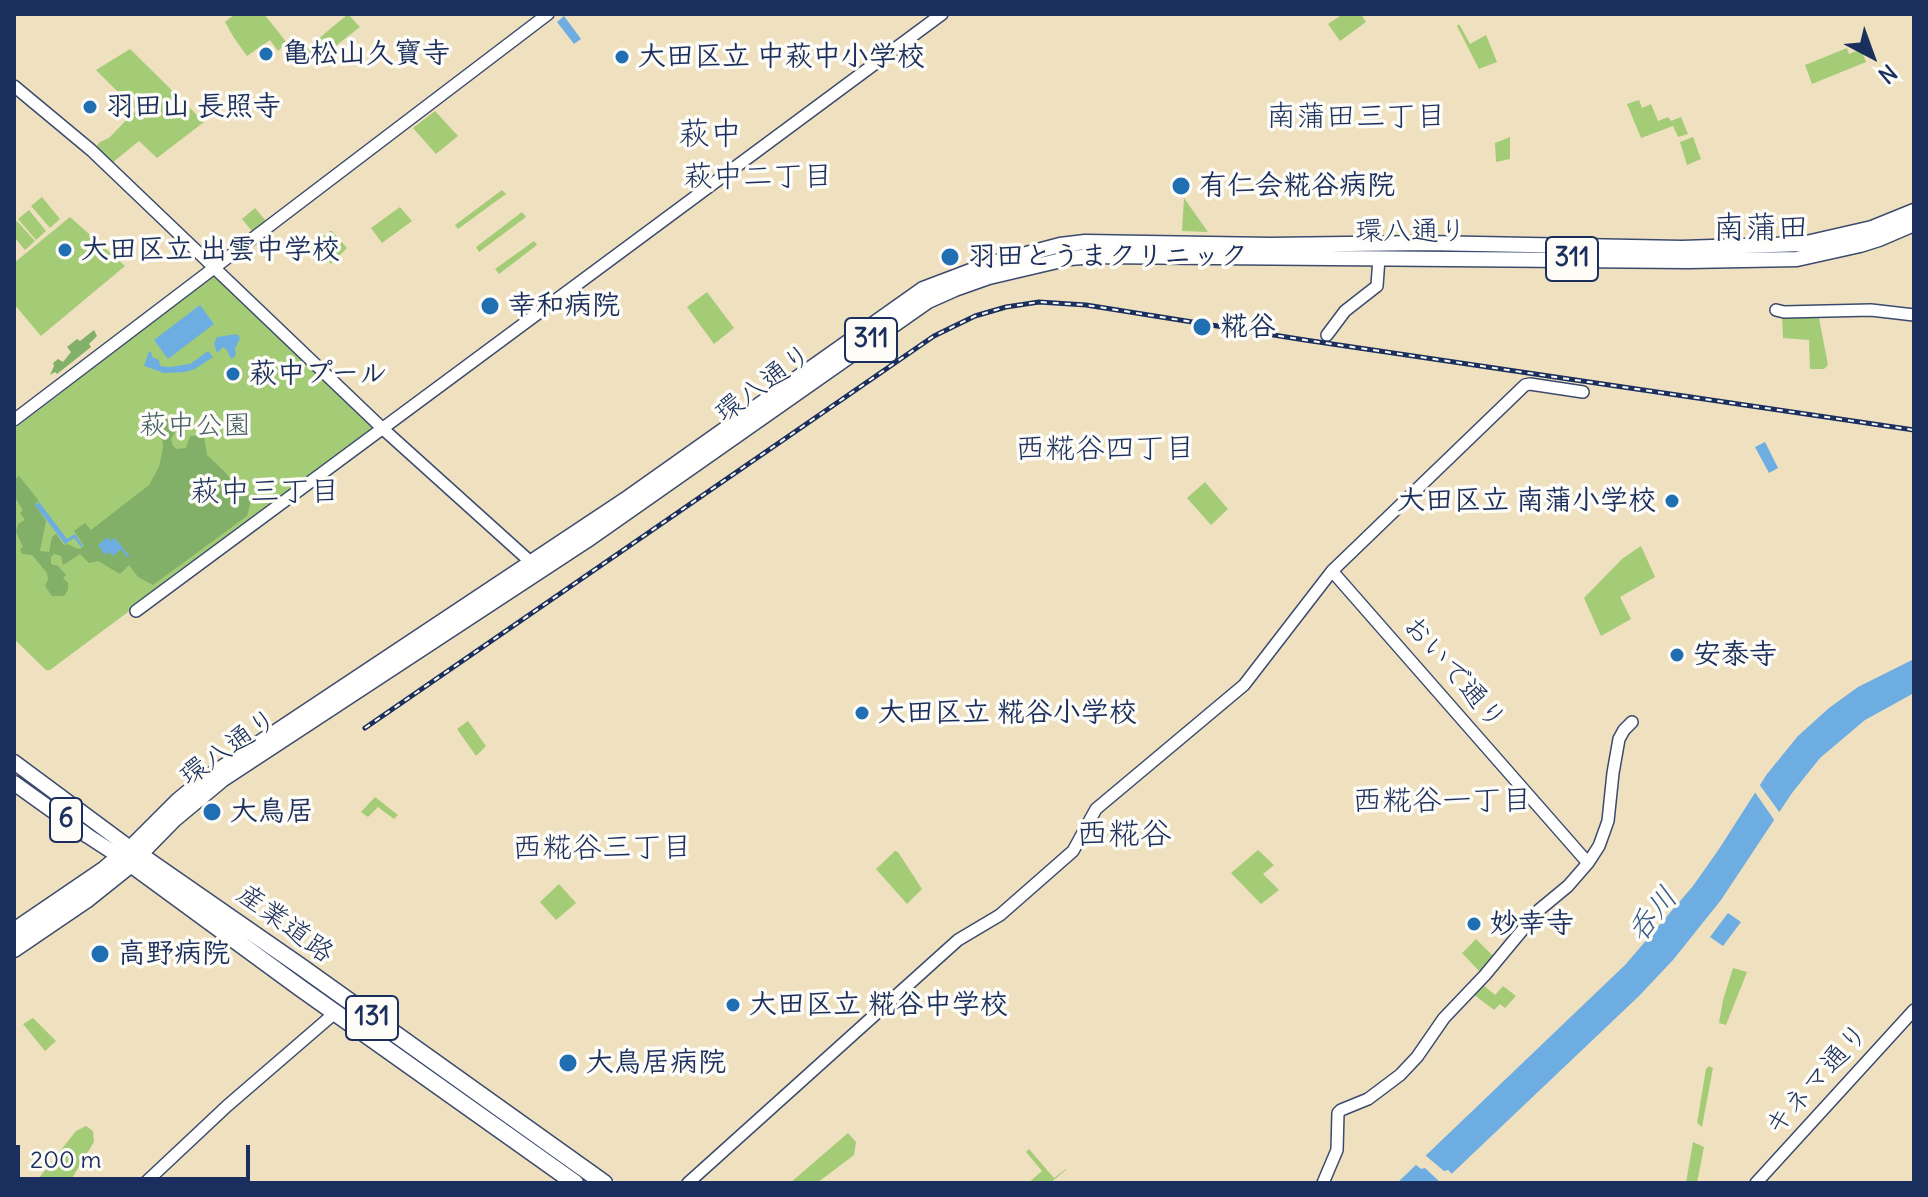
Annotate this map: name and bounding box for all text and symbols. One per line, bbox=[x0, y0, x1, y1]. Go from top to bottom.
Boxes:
north arrow bbox=[1832, 16, 1912, 96]
place label: 亀松山久寶寺 bbox=[282, 37, 450, 71]
place label: 大田区立 中萩中小学校 bbox=[638, 40, 925, 74]
marker: 亀松山久寶寺 bbox=[257, 45, 275, 63]
marker: 大田区立 中萩中小学校 bbox=[613, 48, 631, 66]
text: N bbox=[1873, 59, 1903, 90]
place label: 羽田山 長照寺 bbox=[106, 90, 281, 124]
marker: 羽田山 長照寺 bbox=[81, 98, 99, 116]
district label: 南蒲田三丁目 bbox=[1266, 99, 1446, 135]
district label: 萩中 bbox=[678, 116, 742, 154]
district label: 萩中二丁目 bbox=[683, 159, 833, 195]
place label: 有仁会糀谷病院 bbox=[1199, 169, 1395, 203]
marker: 有仁会糀谷病院 bbox=[1170, 175, 1192, 197]
district label: 南蒲田 bbox=[1713, 210, 1809, 248]
street label: 環八通り bbox=[1355, 215, 1467, 249]
place label: 大田区立 出雲中学校 bbox=[81, 233, 340, 267]
road number: 311 bbox=[1546, 237, 1598, 281]
place label: 羽田とうまクリニック bbox=[968, 240, 1248, 274]
marker: 大田区立 出雲中学校 bbox=[56, 241, 74, 259]
marker: 羽田とうまクリニック bbox=[939, 246, 961, 268]
place label: 幸和病院 bbox=[508, 289, 620, 323]
marker: 幸和病院 bbox=[479, 295, 501, 317]
place label: 糀谷 bbox=[1220, 310, 1276, 344]
marker: 糀谷 bbox=[1191, 316, 1213, 338]
road number: 311 bbox=[845, 318, 897, 362]
street label: 環八通り bbox=[709, 337, 819, 431]
place label: 萩中プール bbox=[249, 357, 387, 391]
marker: 萩中プール bbox=[224, 365, 242, 383]
park label: 萩中公園 bbox=[139, 409, 251, 443]
district label: 西糀谷四丁目 bbox=[1015, 431, 1195, 467]
district label: 萩中三丁目 bbox=[190, 474, 340, 510]
place label: 大田区立 南蒲小学校 bbox=[1397, 484, 1656, 518]
marker: 大田区立 南蒲小学校 bbox=[1663, 492, 1681, 510]
street label: おいで通り bbox=[1395, 609, 1513, 737]
place label: 安泰寺 bbox=[1693, 638, 1777, 672]
marker: 安泰寺 bbox=[1668, 646, 1686, 664]
place label: 大田区立 糀谷小学校 bbox=[878, 696, 1137, 730]
street label: 環八通り bbox=[173, 702, 285, 794]
marker: 大田区立 糀谷小学校 bbox=[853, 704, 871, 722]
district label: 西糀谷一丁目 bbox=[1352, 783, 1532, 819]
place label: 大鳥居 bbox=[230, 795, 314, 829]
road number: 6 bbox=[50, 798, 82, 842]
marker: 大鳥居 bbox=[201, 801, 223, 823]
district label: 西糀谷 bbox=[1076, 816, 1172, 854]
district label: 西糀谷三丁目 bbox=[512, 830, 692, 866]
street label: 産業道路 bbox=[230, 877, 340, 971]
water label: 呑川 bbox=[1620, 880, 1686, 950]
place label: 妙幸寺 bbox=[1490, 907, 1574, 941]
marker: 妙幸寺 bbox=[1465, 915, 1483, 933]
place label: 高野病院 bbox=[118, 937, 230, 971]
marker: 高野病院 bbox=[89, 943, 111, 965]
place label: 大田区立 糀谷中学校 bbox=[749, 988, 1008, 1022]
road number: 131 bbox=[346, 996, 398, 1040]
marker: 大田区立 糀谷中学校 bbox=[724, 996, 742, 1014]
street label: キネマ通り bbox=[1758, 1017, 1876, 1143]
place label: 大鳥居病院 bbox=[586, 1046, 726, 1080]
marker: 大鳥居病院 bbox=[557, 1052, 579, 1074]
scale bar bbox=[20, 1129, 254, 1179]
text: 200 m bbox=[30, 1144, 102, 1174]

